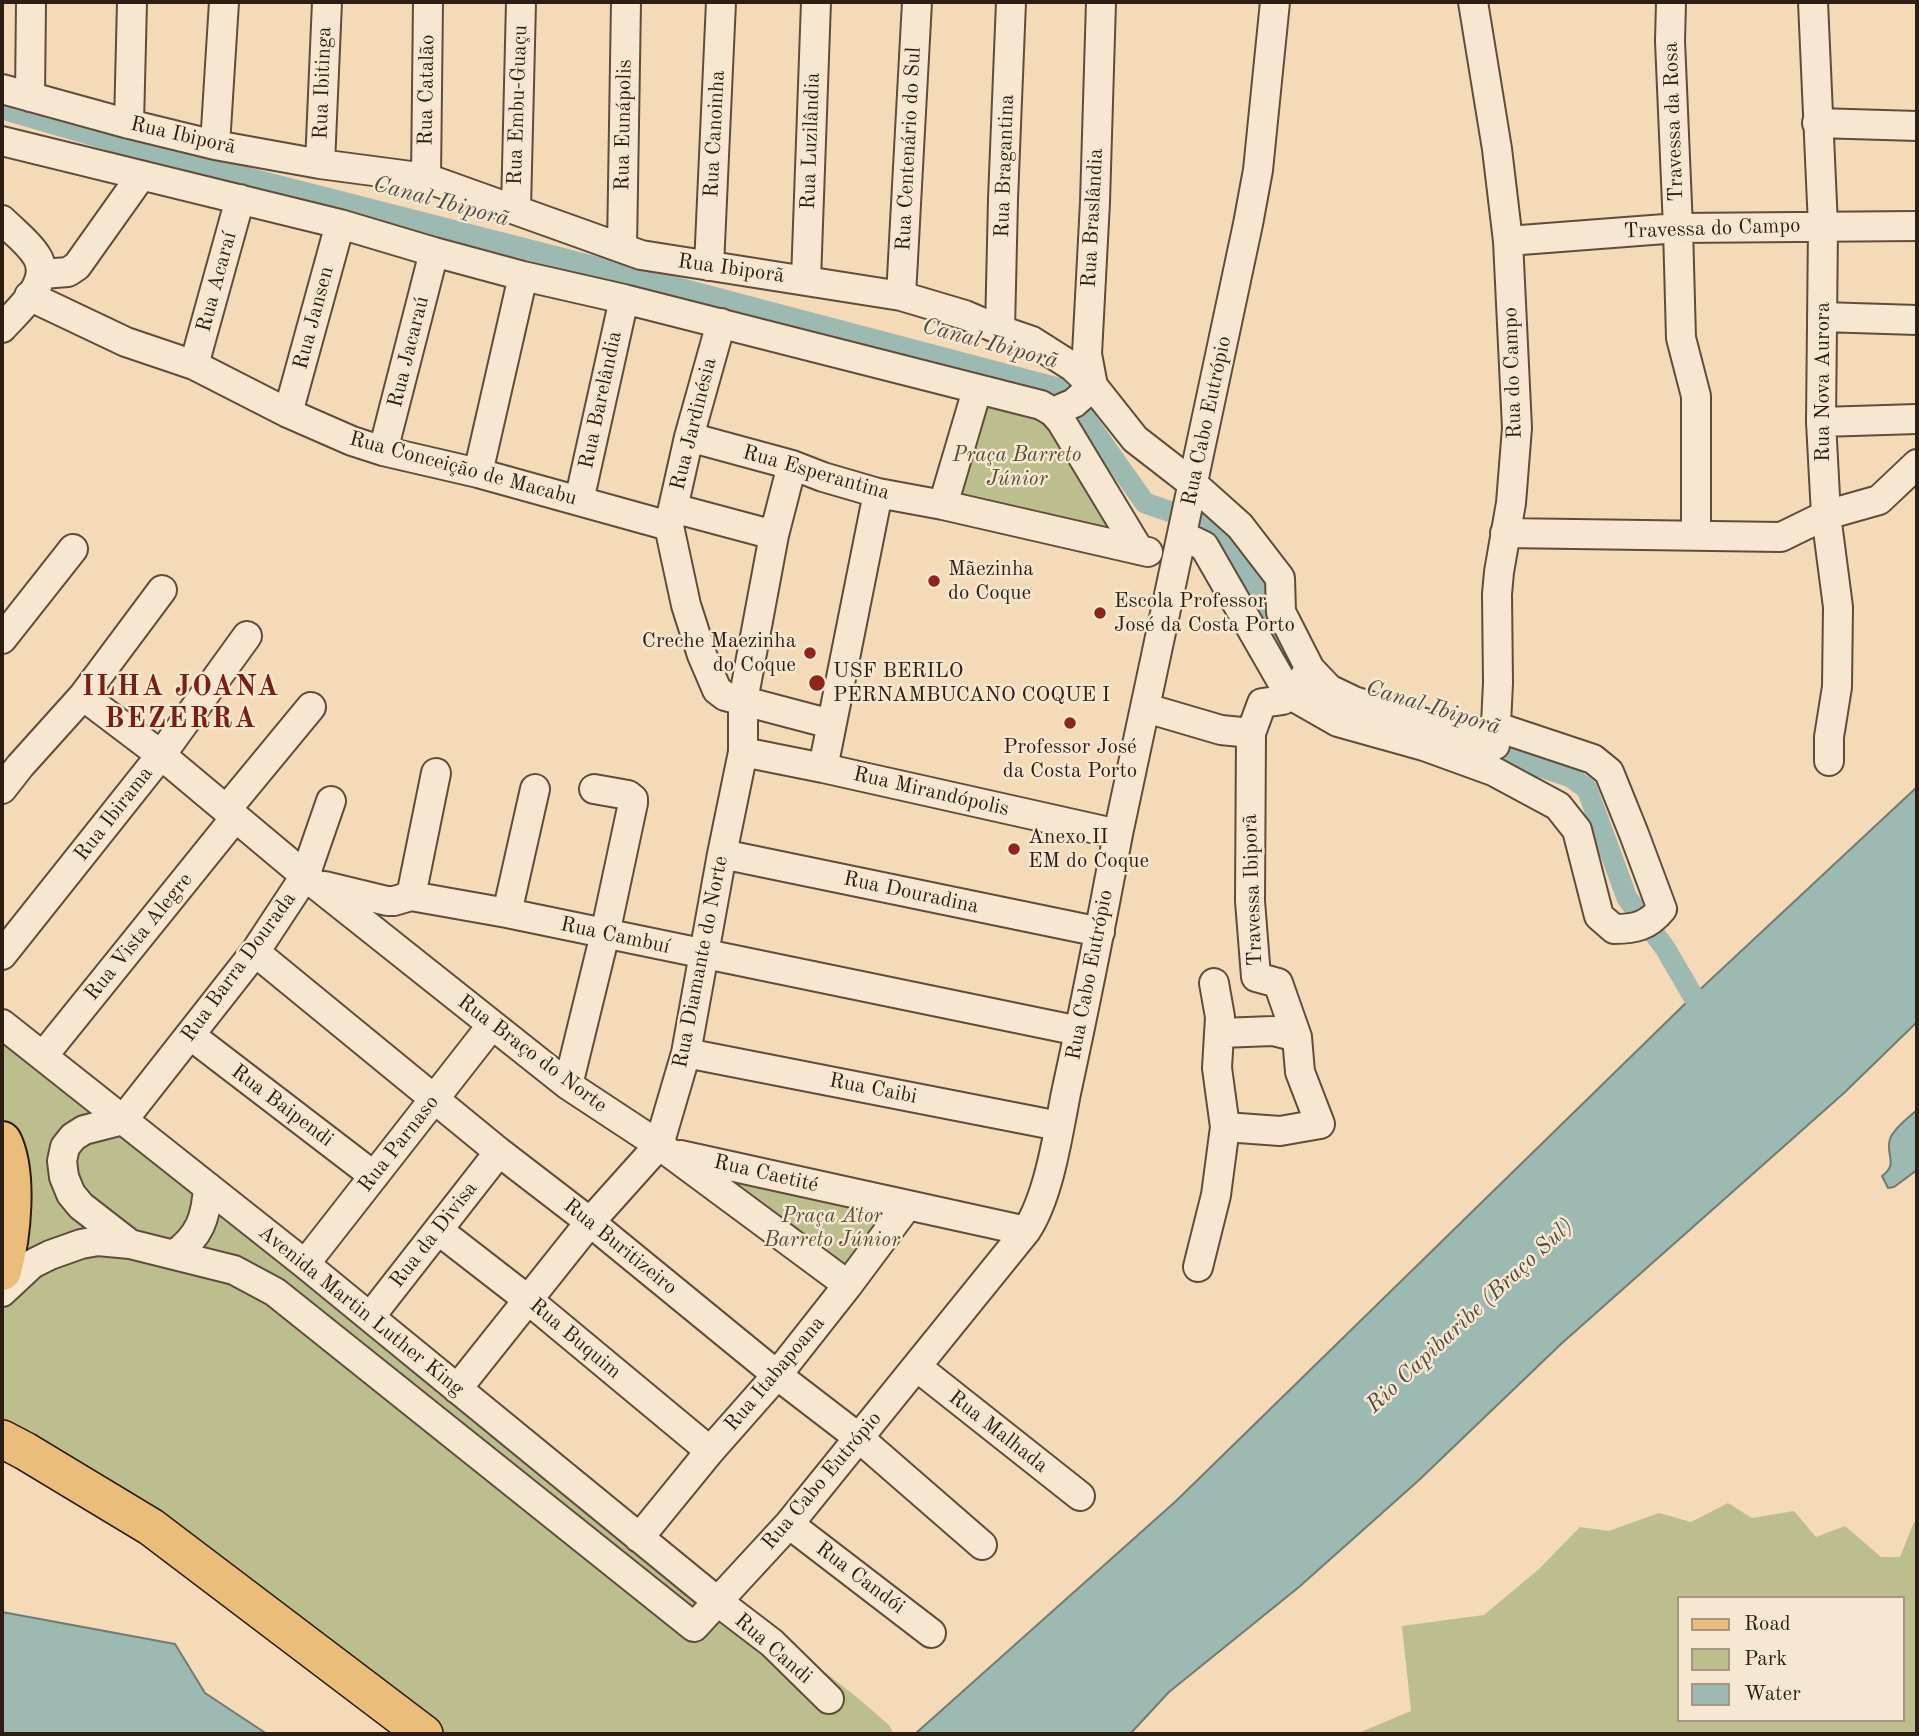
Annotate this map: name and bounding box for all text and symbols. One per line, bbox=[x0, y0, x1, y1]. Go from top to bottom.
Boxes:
street label: Rua Embu-Guaçu bbox=[503, 24, 533, 186]
street label: Rua Ibitinga bbox=[308, 26, 338, 140]
street label: Rua Catalão bbox=[413, 34, 441, 146]
street label: Travessa da Rosa bbox=[1659, 42, 1689, 202]
street label: Rua Centenário do Sul bbox=[891, 46, 927, 252]
street label: Rua Eunápolis bbox=[610, 59, 638, 191]
street label: Rua Canoinha bbox=[699, 70, 731, 198]
street label: Rua Luzilândia bbox=[796, 72, 826, 210]
street label: Rua Bragantina bbox=[990, 94, 1020, 238]
street label: Rua Ibiporã bbox=[128, 112, 238, 160]
street label: Rua Braslândia bbox=[1077, 148, 1109, 288]
water label: Canal Ibiporã bbox=[370, 171, 512, 233]
street label: Travessa do Campo bbox=[1623, 213, 1801, 245]
street label: Rua Acaraí bbox=[192, 229, 242, 335]
street label: Rua Ibiporã bbox=[676, 249, 786, 289]
street label: Rua Jansen bbox=[288, 264, 340, 372]
street label: Rua Jacaraú bbox=[383, 294, 435, 410]
street label: Rua Nova Aurora bbox=[1810, 302, 1836, 462]
street label: Rua do Campo bbox=[1498, 307, 1528, 439]
water label: Canal Ibiporã bbox=[919, 313, 1061, 375]
street label: Rua Barelândia bbox=[574, 329, 628, 471]
street label: Rua Cabo Eutrópio bbox=[1177, 334, 1237, 508]
street label: Rua Jardinésia bbox=[665, 355, 723, 493]
street label: Rua Conceição de Macabu bbox=[346, 426, 580, 512]
street label: Rua Esperantina bbox=[740, 440, 892, 506]
park label: Praça Barreto Júnior bbox=[953, 442, 1081, 492]
place label: Mãezinha do Coque bbox=[948, 556, 1034, 606]
marker: Mãezinha do Coque bbox=[926, 573, 942, 589]
place label: Escola Professor José da Costa Porto bbox=[1114, 588, 1295, 638]
marker: Escola Professor José da Costa Porto bbox=[1092, 605, 1108, 621]
place label: Creche Maezinha do Coque bbox=[642, 628, 796, 678]
marker: Creche Maezinha do Coque bbox=[802, 645, 818, 661]
place label: USF BERILO PERNAMBUCANO COQUE I bbox=[833, 658, 1110, 708]
district label: ILHA JOANA BEZERRA bbox=[83, 671, 279, 737]
marker: USF BERILO PERNAMBUCANO COQUE I bbox=[807, 673, 827, 693]
water label: Canal Ibiporã bbox=[1362, 674, 1504, 742]
marker: Professor José da Costa Porto bbox=[1062, 715, 1078, 731]
place label: Professor José da Costa Porto bbox=[1003, 734, 1137, 784]
street label: Rua Ibirama bbox=[69, 762, 159, 866]
street label: Rua Mirandópolis bbox=[851, 762, 1011, 822]
street label: Travessa Ibiporã bbox=[1238, 813, 1268, 967]
place label: Anexo II EM do Coque bbox=[1028, 824, 1149, 874]
marker: Anexo II EM do Coque bbox=[1006, 841, 1022, 857]
street label: Rua Diamante do Norte bbox=[668, 854, 734, 1070]
street label: Rua Douradina bbox=[841, 866, 981, 920]
street label: Rua Vista Alegre bbox=[80, 868, 198, 1006]
street label: Rua Barra Dourada bbox=[176, 887, 302, 1047]
street label: Rua Cabo Eutrópio bbox=[1061, 888, 1119, 1062]
street label: Rua Cambuí bbox=[558, 912, 672, 960]
street label: Rua Braço do Norte bbox=[452, 990, 612, 1118]
street label: Rua Baipendi bbox=[226, 1059, 338, 1153]
street label: Rua Caibi bbox=[827, 1068, 919, 1110]
street label: Rua Parnaso bbox=[353, 1091, 445, 1197]
street label: Rua Caetité bbox=[711, 1150, 821, 1198]
street label: Rua da Divisa bbox=[385, 1177, 483, 1293]
street label: Rua Buritizeiro bbox=[558, 1193, 682, 1301]
park label: Praça Ator Barreto Júnior bbox=[764, 1203, 900, 1253]
water label: Rio Capibaribe (Braço Sul) bbox=[1361, 1213, 1579, 1419]
street label: Avenida Martin Luther King bbox=[253, 1220, 469, 1402]
street label: Rua Buquim bbox=[524, 1293, 626, 1385]
street label: Rua Itabapoana bbox=[719, 1311, 831, 1437]
street label: Rua Malhada bbox=[943, 1385, 1053, 1479]
street label: Rua Cabo Eutrópio bbox=[757, 1407, 887, 1555]
street label: Rua Candói bbox=[810, 1536, 910, 1620]
legend bbox=[1678, 1596, 1905, 1722]
street label: Rua Candi bbox=[729, 1608, 817, 1690]
text: Road bbox=[1744, 1614, 1791, 1635]
text: Park bbox=[1744, 1649, 1787, 1670]
text: Water bbox=[1744, 1684, 1801, 1705]

